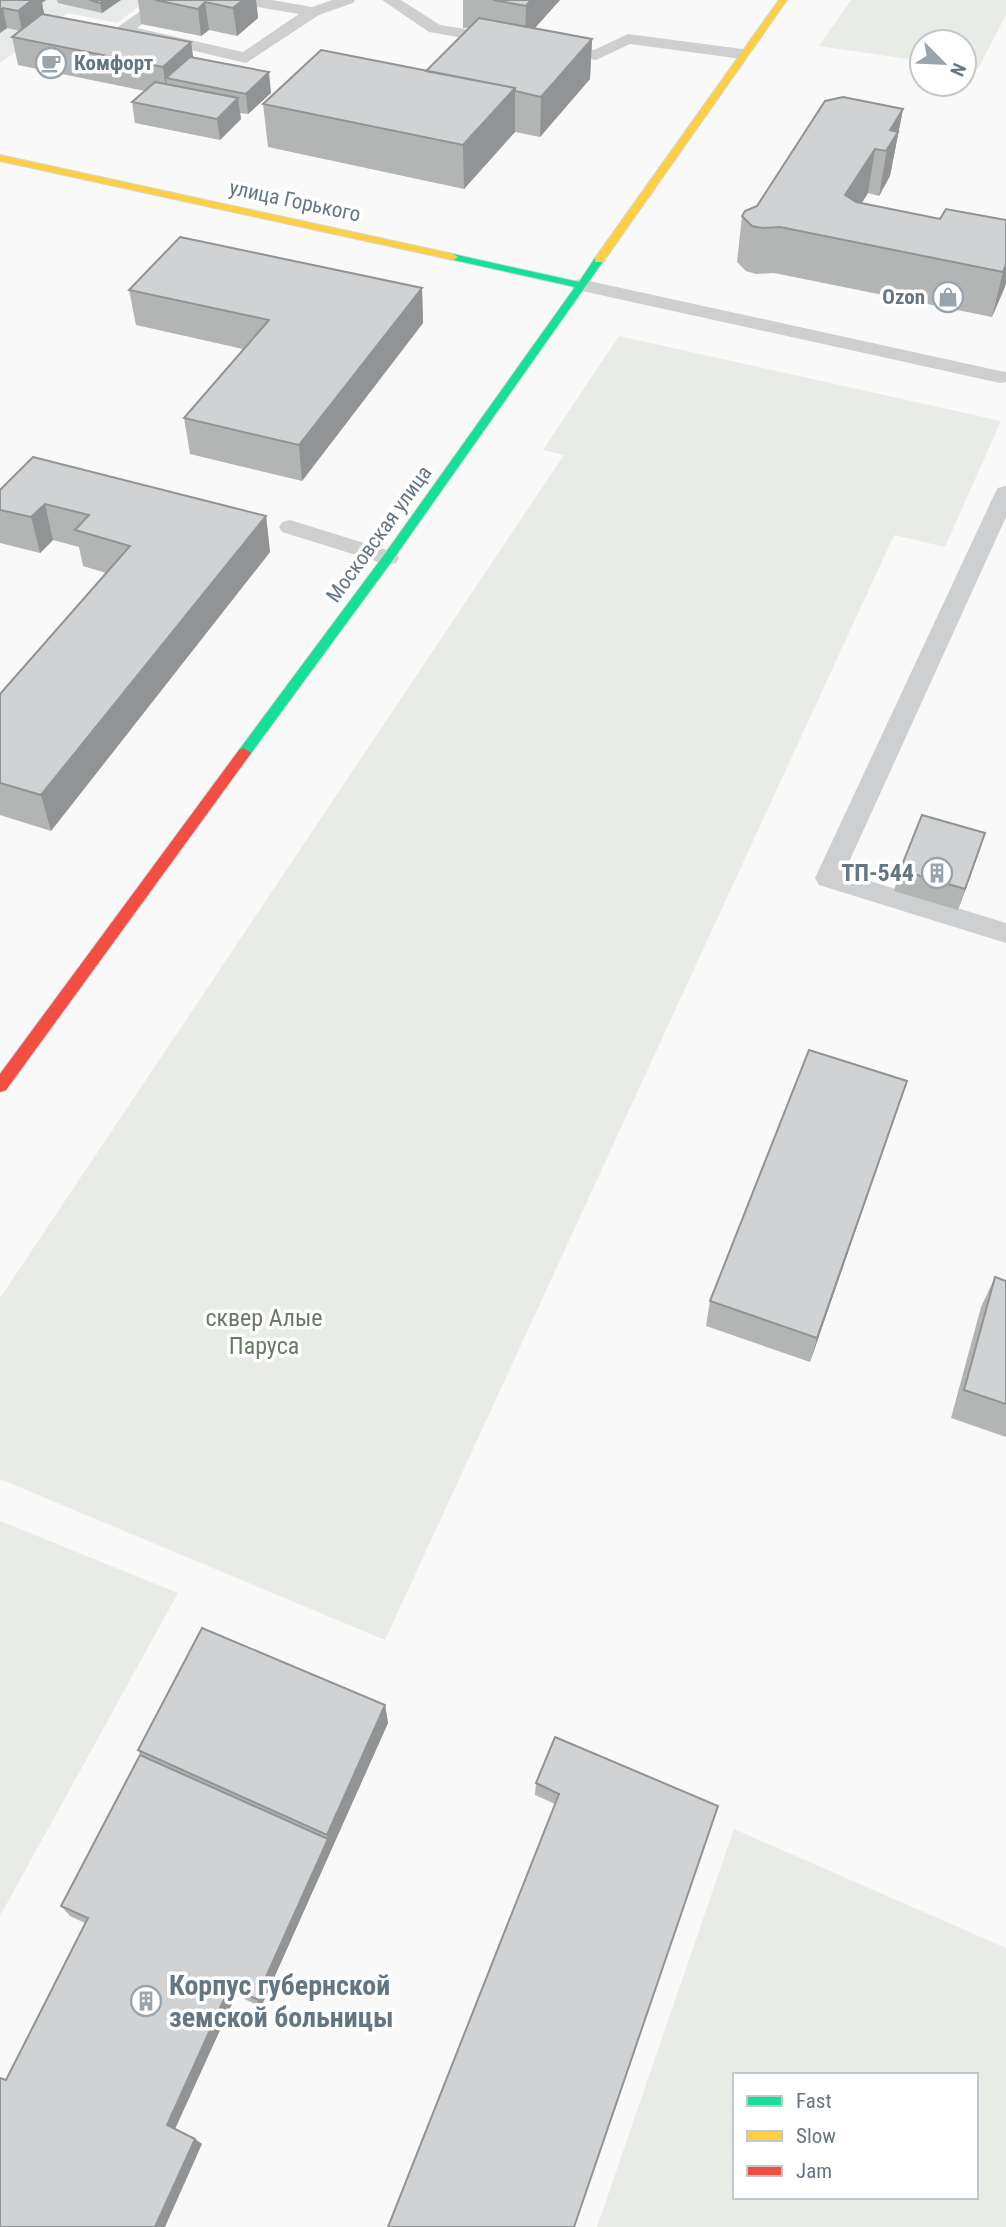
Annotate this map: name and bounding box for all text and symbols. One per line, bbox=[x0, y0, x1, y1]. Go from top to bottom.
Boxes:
north arrow bbox=[908, 28, 978, 98]
cafe icon: Комфорт bbox=[34, 46, 68, 80]
place label: Комфорт bbox=[74, 51, 154, 75]
text: N bbox=[945, 60, 971, 80]
street label: улица Горького bbox=[227, 175, 363, 227]
shop icon: Ozon bbox=[931, 280, 965, 314]
place label: Ozon bbox=[882, 285, 925, 309]
street label: Московская улица bbox=[321, 461, 437, 607]
building icon: ТП-544 bbox=[920, 856, 954, 890]
place label: ТП-544 bbox=[841, 859, 914, 887]
park label: сквер Алые Паруса bbox=[205, 1304, 323, 1360]
place label: Корпус губернской земской больницы bbox=[169, 1969, 393, 2034]
building icon: Корпус губернской земской больницы bbox=[129, 1984, 163, 2018]
legend bbox=[733, 2073, 978, 2199]
text: Fast bbox=[796, 2089, 832, 2113]
text: Slow bbox=[796, 2124, 836, 2148]
text: Jam bbox=[796, 2159, 832, 2183]

